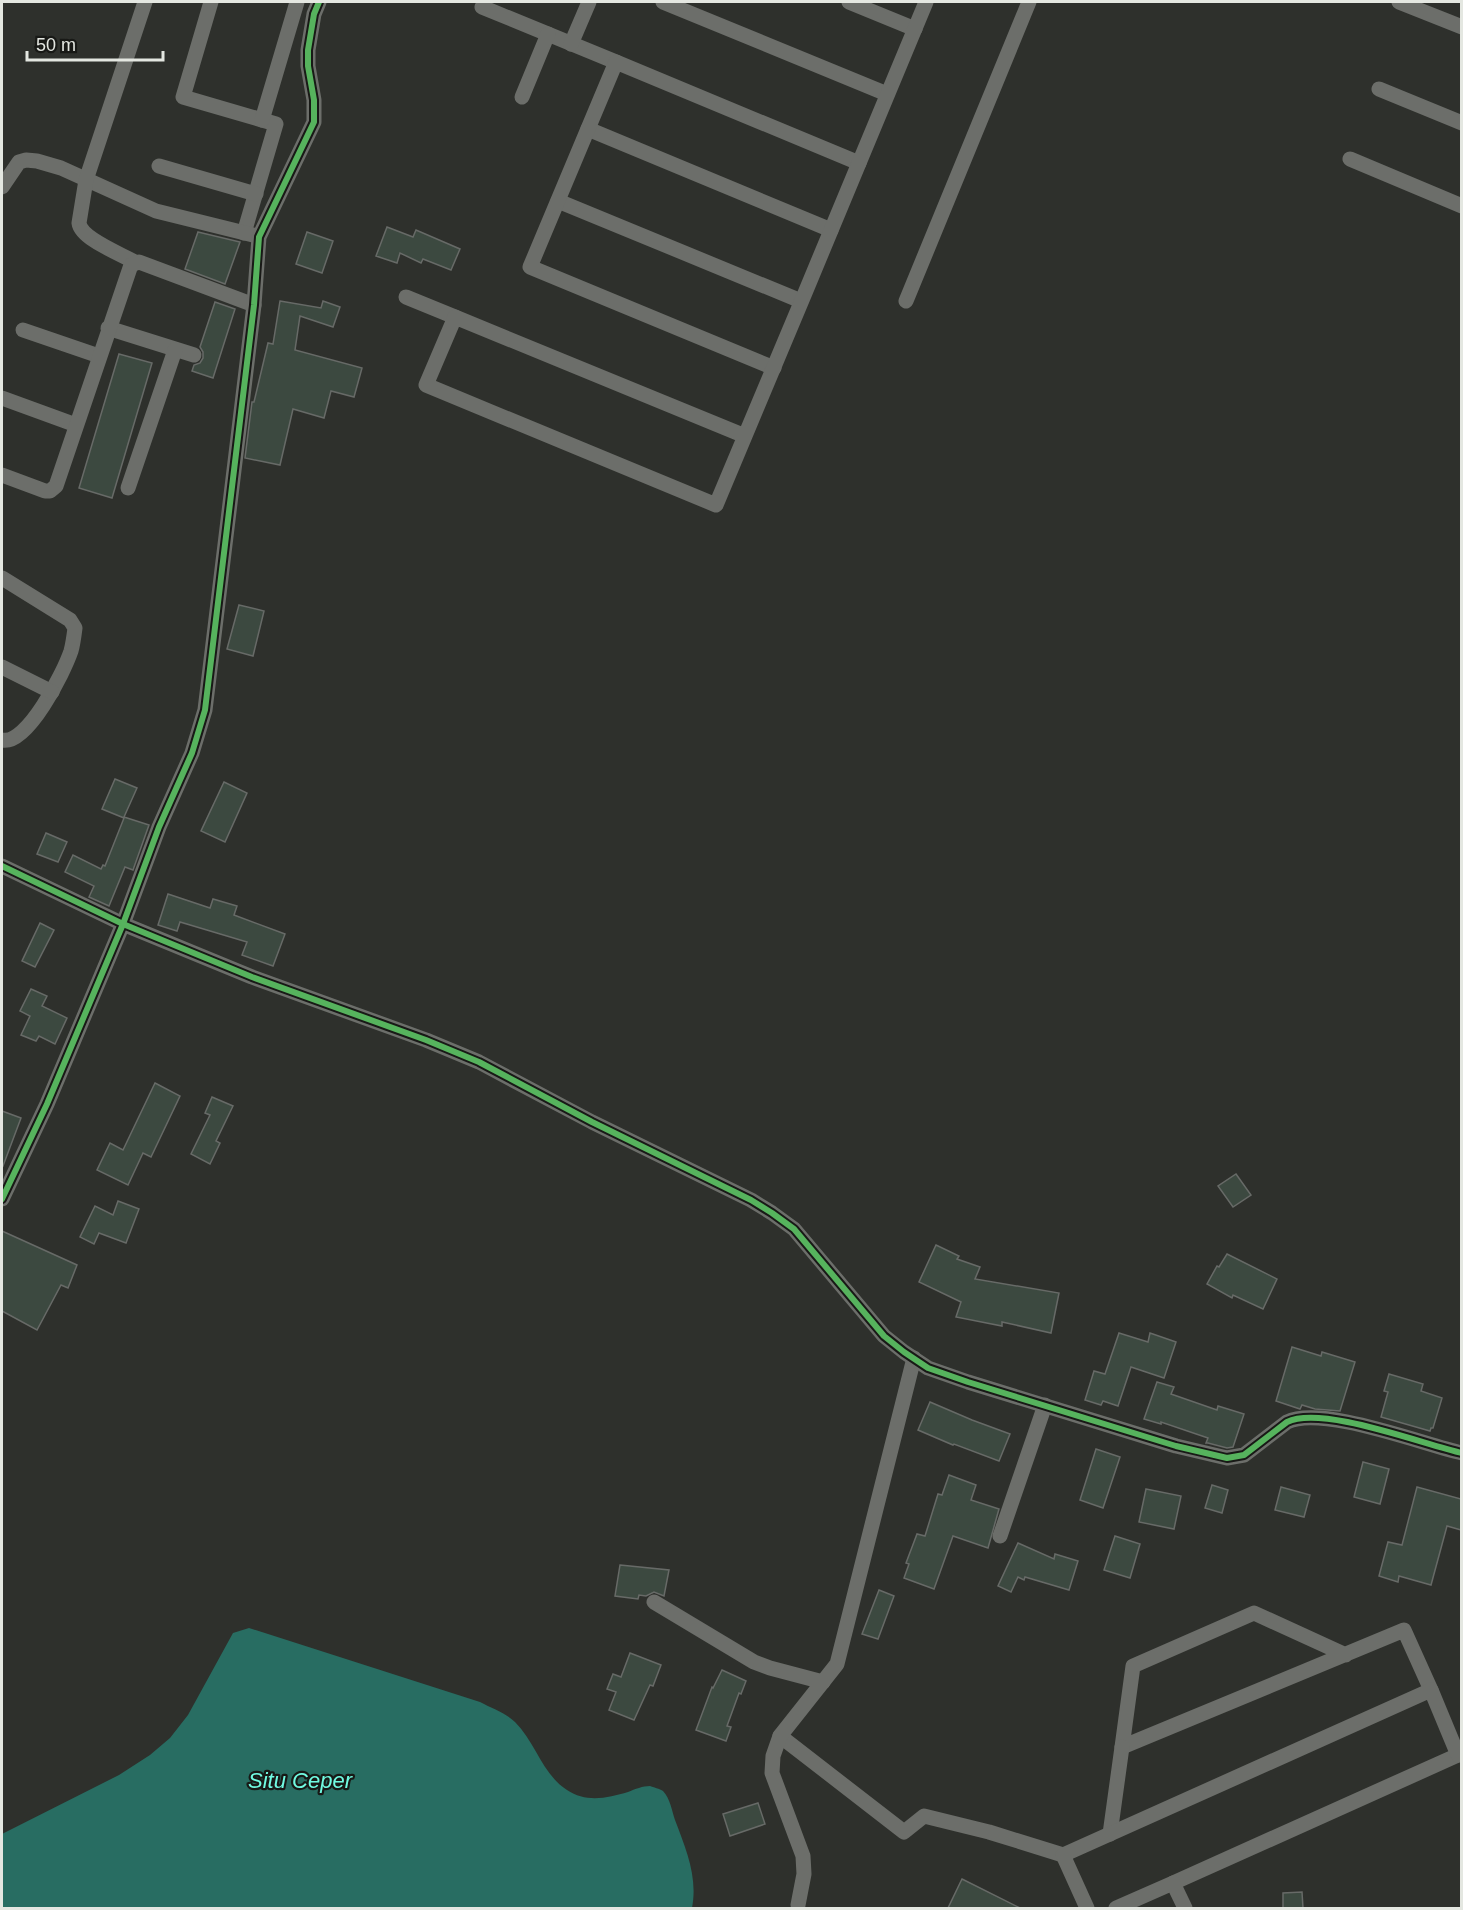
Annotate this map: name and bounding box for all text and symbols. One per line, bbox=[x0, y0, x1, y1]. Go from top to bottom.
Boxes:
scale bar bbox=[27, 24, 164, 62]
text: 50 m bbox=[36, 35, 76, 55]
water label: Situ Ceper bbox=[248, 1768, 354, 1793]

